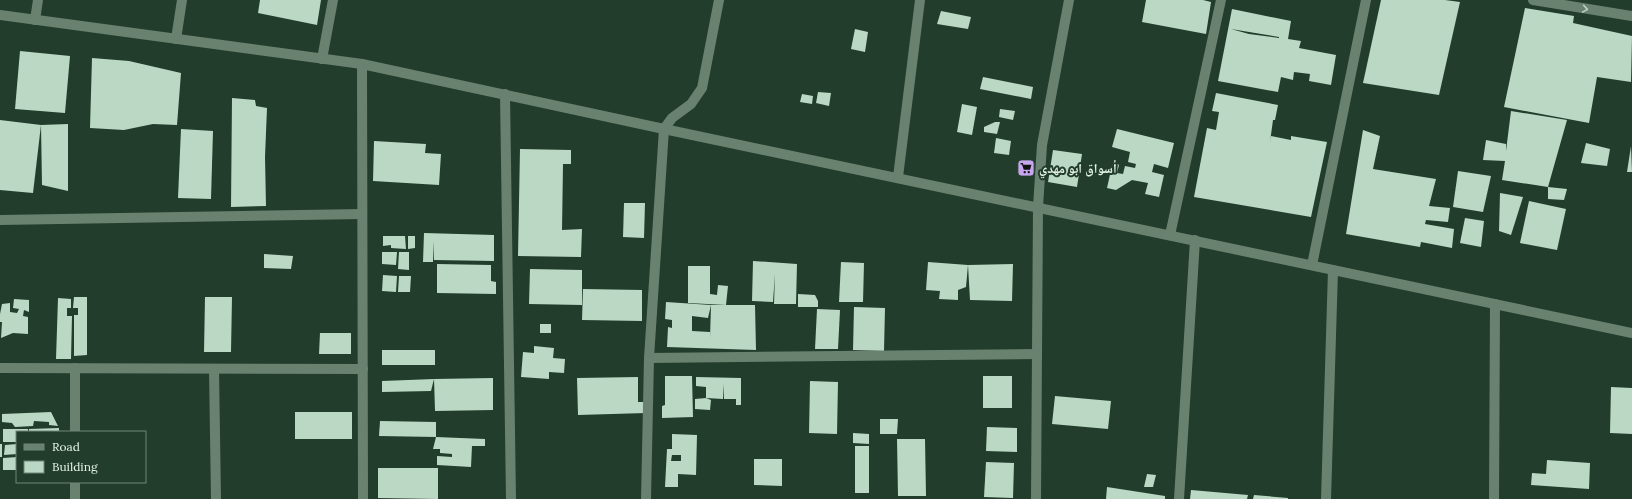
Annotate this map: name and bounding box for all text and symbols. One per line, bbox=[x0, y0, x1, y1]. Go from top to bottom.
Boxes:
one-way arrow bbox=[1582, 4, 1588, 12]
supermarket icon: أسواق ابو مهدي bbox=[1016, 158, 1036, 178]
place label: أسواق ابو مهدي bbox=[1039, 160, 1117, 179]
legend bbox=[16, 431, 146, 483]
text: Road bbox=[52, 439, 80, 454]
text: Building bbox=[52, 459, 98, 474]

